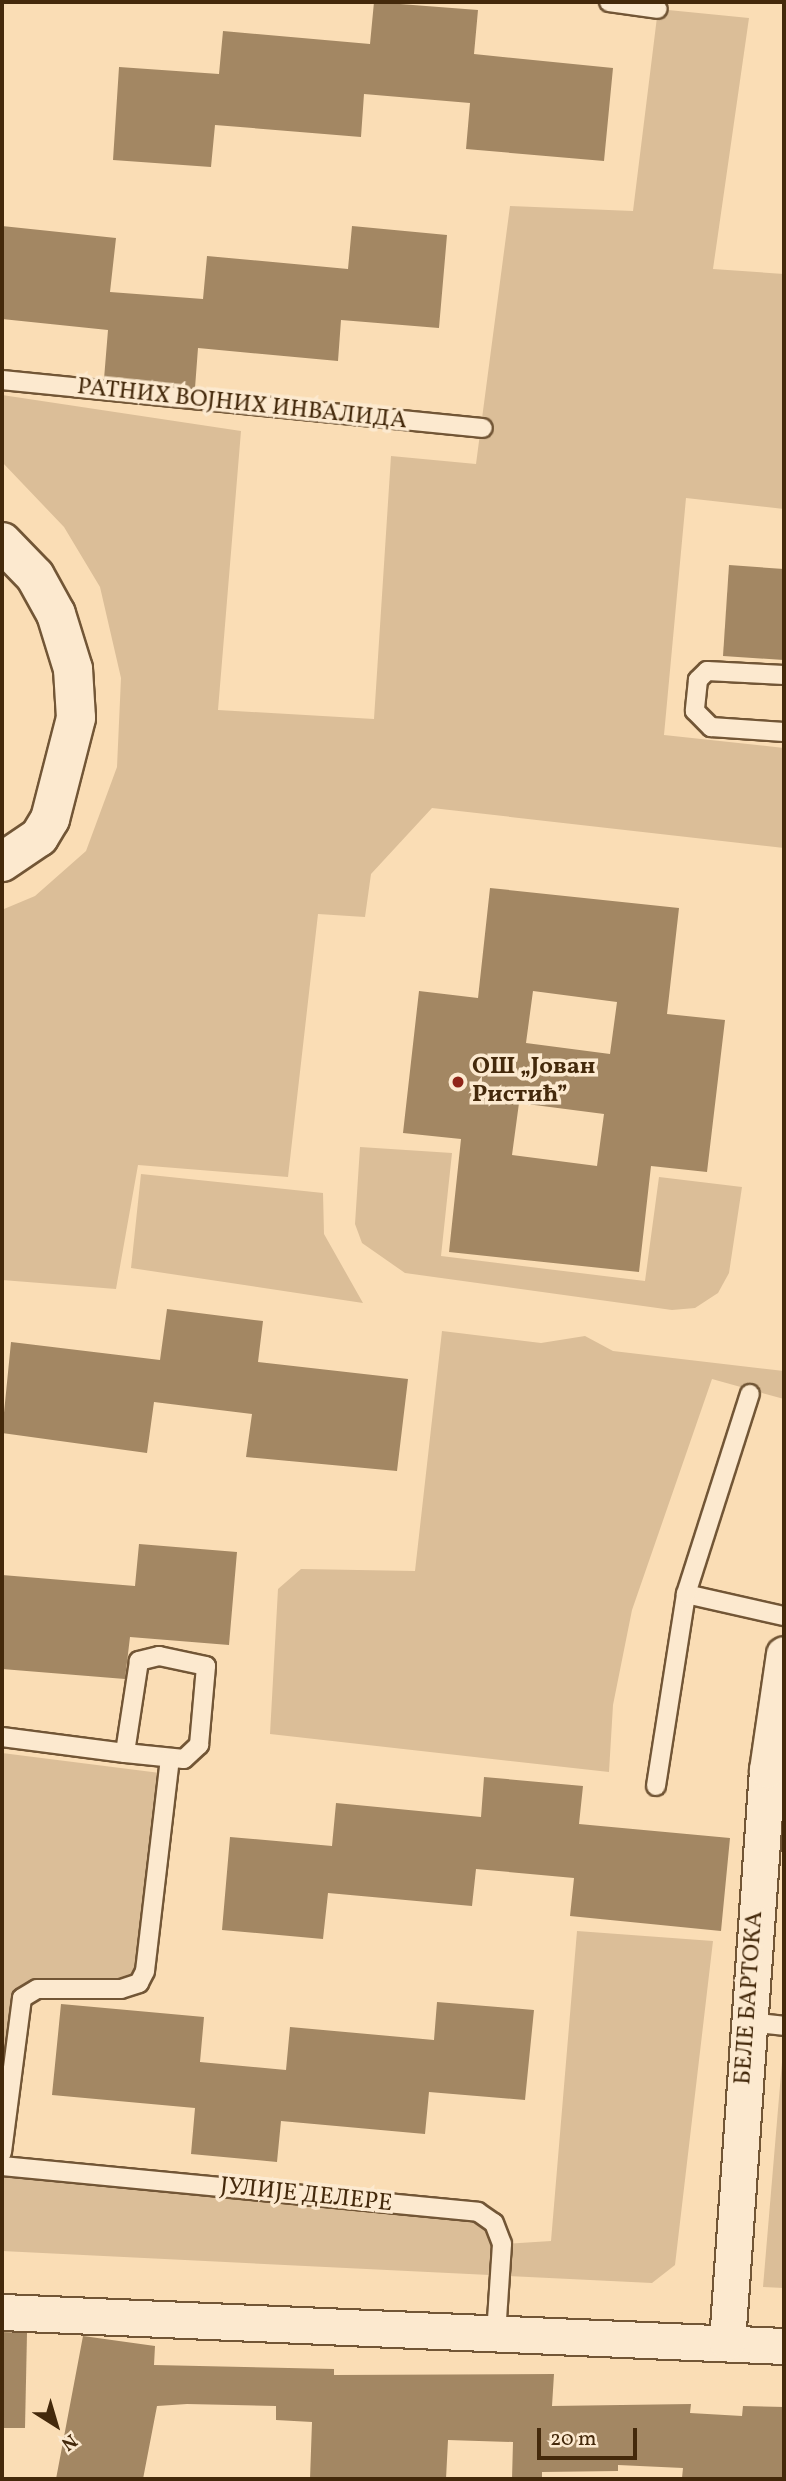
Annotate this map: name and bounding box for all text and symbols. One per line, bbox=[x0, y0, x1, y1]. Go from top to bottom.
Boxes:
street label: РАТНИХ ВОЈНИХ ИНВАЛИДА bbox=[76, 373, 408, 437]
place label: ОШ „Јован Ристић” bbox=[472, 1054, 595, 1110]
marker: ОШ „Јован Ристић” bbox=[450, 1074, 466, 1090]
street label: БЕЛЕ БАРТОКА bbox=[730, 1910, 770, 2086]
street label: ЈУЛИЈЕ ДЕЛЕРЕ bbox=[218, 2173, 394, 2219]
north arrow bbox=[21, 2390, 91, 2460]
scale bar bbox=[541, 2414, 641, 2458]
text: 20 m bbox=[550, 2425, 596, 2454]
text: N bbox=[55, 2427, 82, 2456]

